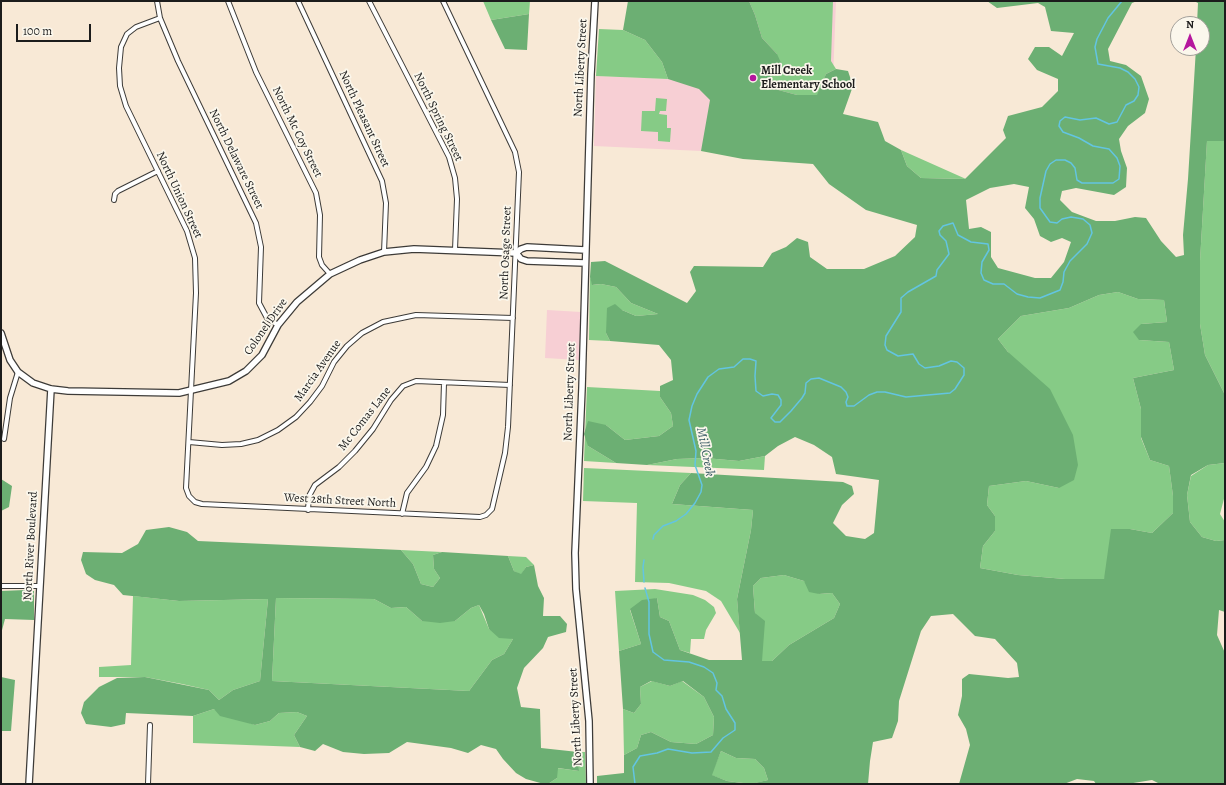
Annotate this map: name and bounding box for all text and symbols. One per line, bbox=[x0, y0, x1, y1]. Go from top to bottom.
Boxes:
scale bar bbox=[18, 16, 93, 42]
north arrow bbox=[1170, 16, 1210, 56]
text: N bbox=[1186, 17, 1194, 32]
street label: North Liberty Street bbox=[571, 18, 591, 118]
text: 100 m bbox=[23, 23, 52, 39]
place label: Mill Creek Elementary School bbox=[761, 64, 855, 92]
street label: North Pleasant Street bbox=[335, 68, 393, 170]
street label: North Spring Street bbox=[410, 70, 466, 164]
marker: Mill Creek Elementary School bbox=[748, 73, 758, 83]
street label: North Mc Coy Street bbox=[269, 84, 325, 180]
street label: North Delaware Street bbox=[206, 107, 266, 211]
street label: North Union Street bbox=[153, 149, 205, 241]
street label: North Osage Street bbox=[497, 206, 515, 300]
street label: Colonel Drive bbox=[241, 296, 291, 358]
street label: Marcia Avenue bbox=[291, 337, 345, 405]
street label: North Liberty Street bbox=[561, 343, 579, 441]
street label: Mc Comas Lane bbox=[336, 384, 394, 454]
water label: Mill Creek bbox=[693, 426, 717, 478]
street label: North River Boulevard bbox=[21, 491, 41, 601]
street label: West 28th Street North bbox=[284, 491, 396, 511]
street label: North Liberty Street bbox=[566, 667, 586, 767]

